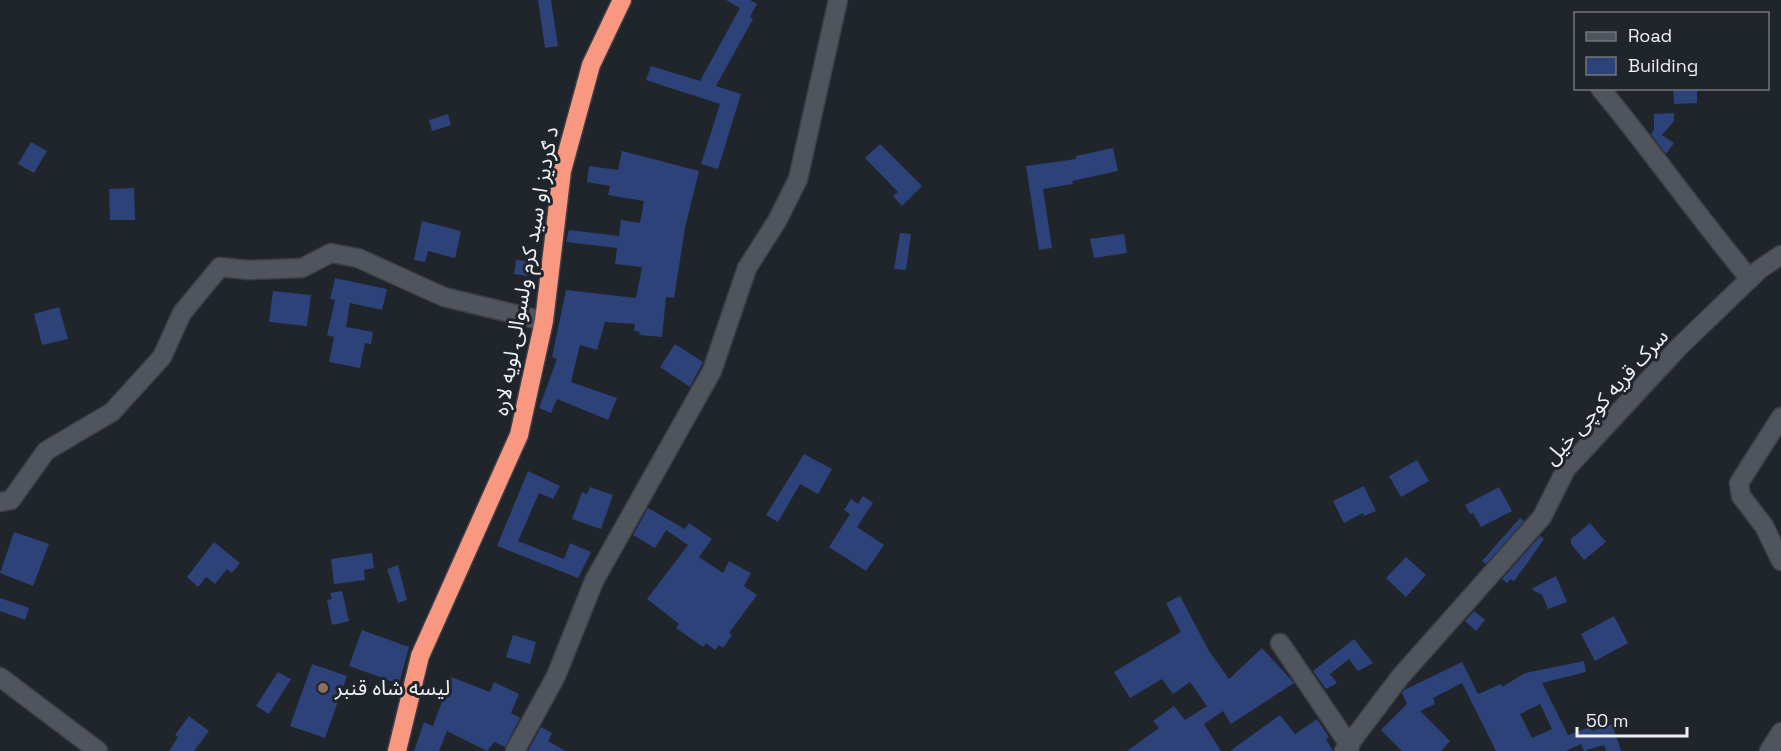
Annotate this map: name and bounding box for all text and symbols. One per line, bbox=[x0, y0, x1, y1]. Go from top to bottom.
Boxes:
legend bbox=[1574, 12, 1769, 90]
text: Road bbox=[1628, 24, 1672, 47]
text: Building bbox=[1628, 54, 1698, 77]
street label: د ګردیز او سید کرم ولسوالۍ لویه لاره bbox=[487, 124, 567, 418]
street label: سرک قریه کوچی خیل bbox=[1537, 323, 1674, 470]
place label: لیسه شاه قنبر bbox=[334, 674, 450, 701]
marker: لیسه شاه قنبر bbox=[316, 681, 330, 695]
scale bar bbox=[1577, 700, 1686, 738]
text: 50 m bbox=[1586, 709, 1628, 732]

